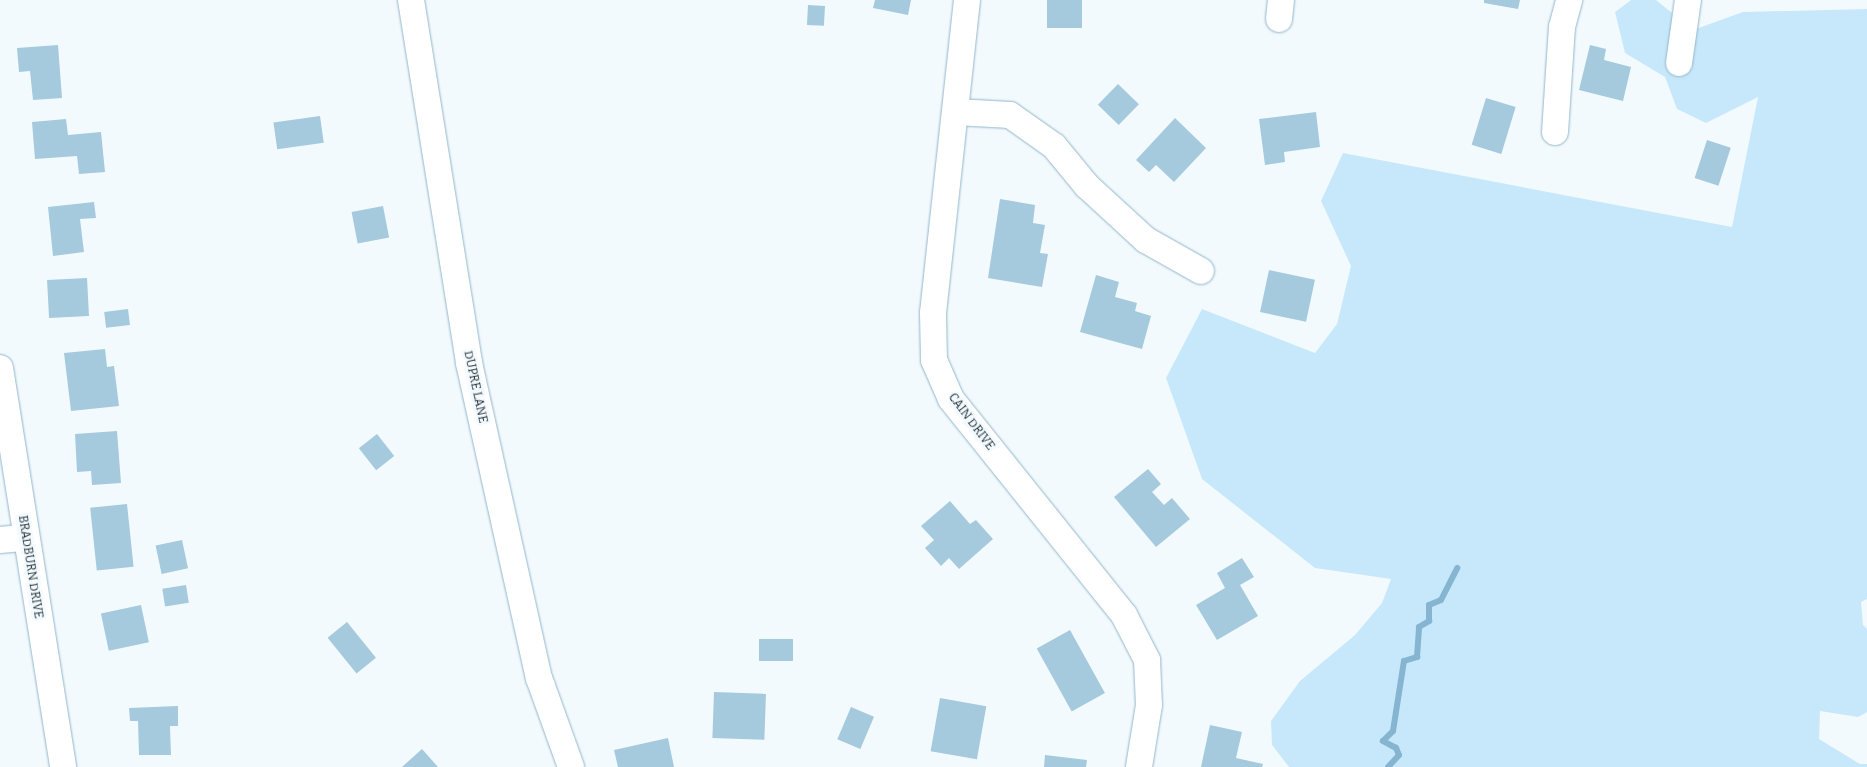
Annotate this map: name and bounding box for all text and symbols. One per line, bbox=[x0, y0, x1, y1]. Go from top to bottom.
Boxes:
street label: DUPRE LANE bbox=[460, 349, 490, 425]
street label: CAIN DRIVE bbox=[945, 391, 997, 453]
street label: BRADBURN DRIVE bbox=[15, 514, 45, 620]

